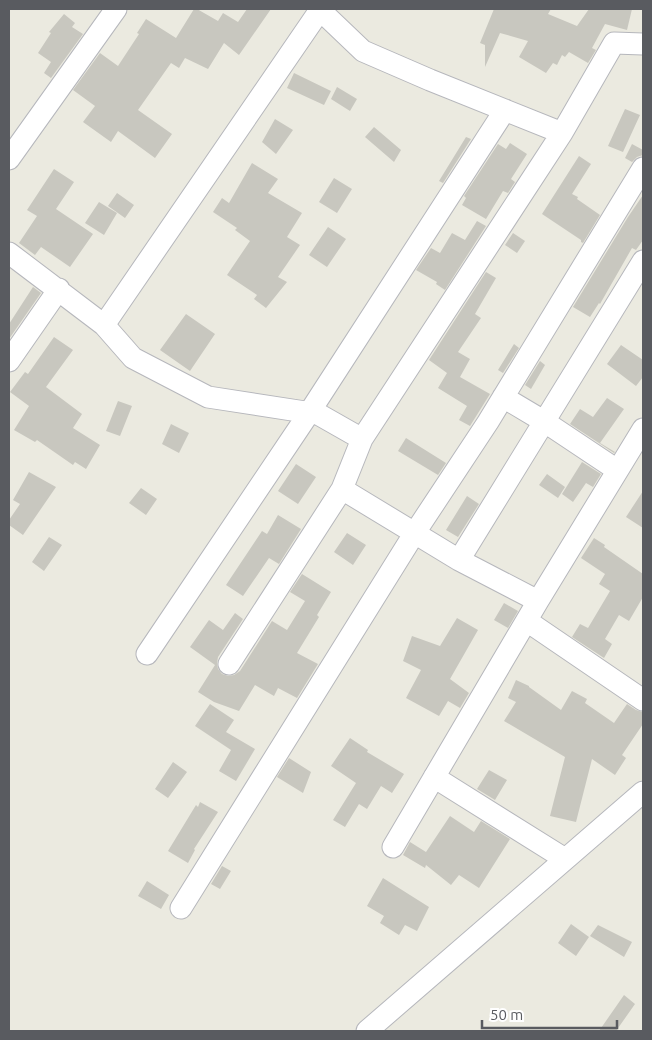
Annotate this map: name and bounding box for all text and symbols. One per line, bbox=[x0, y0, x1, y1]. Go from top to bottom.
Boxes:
scale bar bbox=[482, 998, 617, 1030]
text: 50 m bbox=[490, 1006, 523, 1023]

